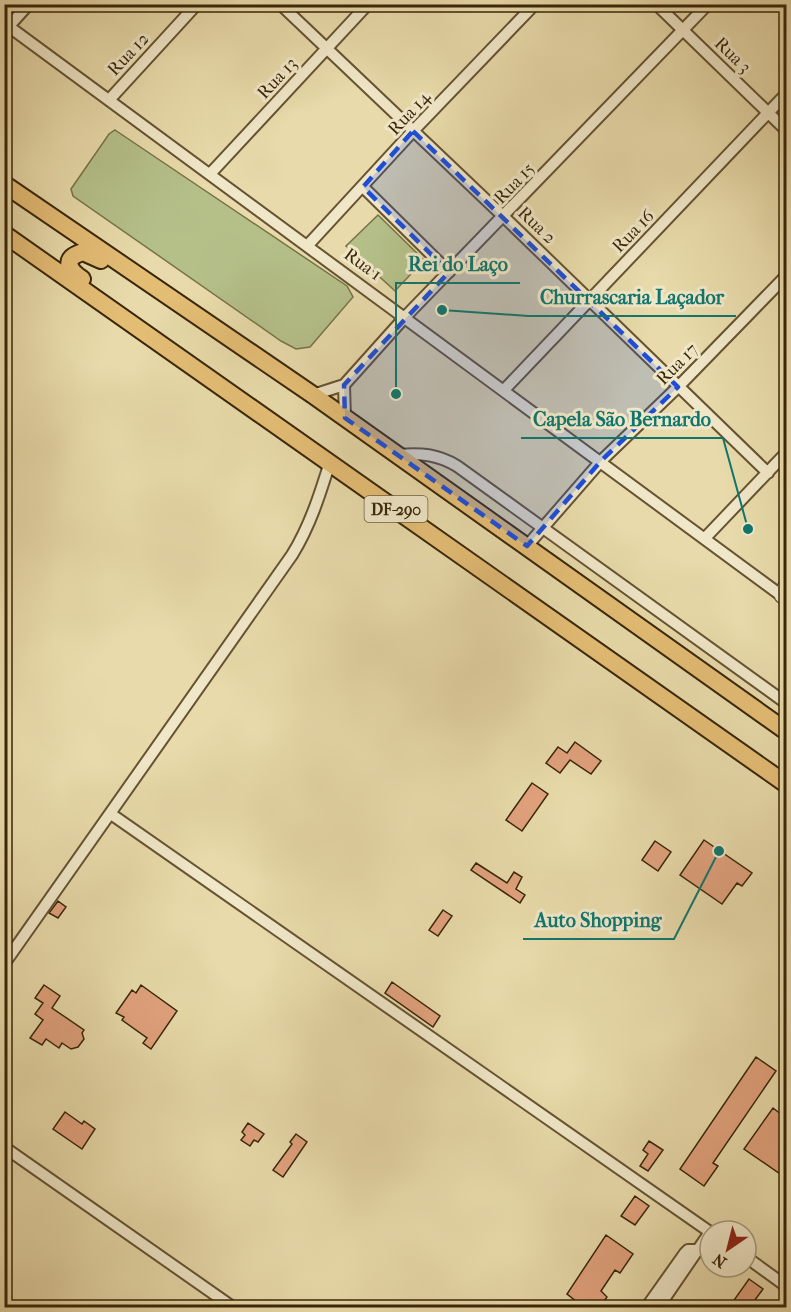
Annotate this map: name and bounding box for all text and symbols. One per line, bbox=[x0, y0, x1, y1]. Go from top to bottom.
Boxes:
street label: Rua 12 bbox=[103, 29, 153, 80]
street label: Rua 3 bbox=[710, 33, 755, 78]
street label: Rua 13 bbox=[253, 53, 302, 103]
street label: Rua 14 bbox=[384, 87, 435, 140]
street label: Rua 15 bbox=[490, 158, 539, 208]
street label: Rua 2 bbox=[513, 202, 560, 248]
street label: Rua 16 bbox=[608, 205, 659, 257]
street label: Rua 1 bbox=[340, 244, 386, 285]
callout: Rei do Laço bbox=[396, 245, 520, 283]
text: Rei do Laço bbox=[408, 253, 508, 277]
callout: Churrascaria Laçador bbox=[528, 278, 736, 316]
text: Churrascaria Laçador bbox=[540, 286, 725, 310]
street label: Rua 17 bbox=[652, 339, 703, 390]
callout: Capela São Bernardo bbox=[521, 400, 723, 438]
text: Capela São Bernardo bbox=[533, 408, 711, 431]
road number: DF-290 bbox=[364, 496, 428, 522]
callout: Auto Shopping bbox=[523, 901, 674, 939]
text: Auto Shopping bbox=[532, 909, 663, 932]
north arrow bbox=[698, 1219, 758, 1279]
text: N bbox=[709, 1249, 730, 1272]

